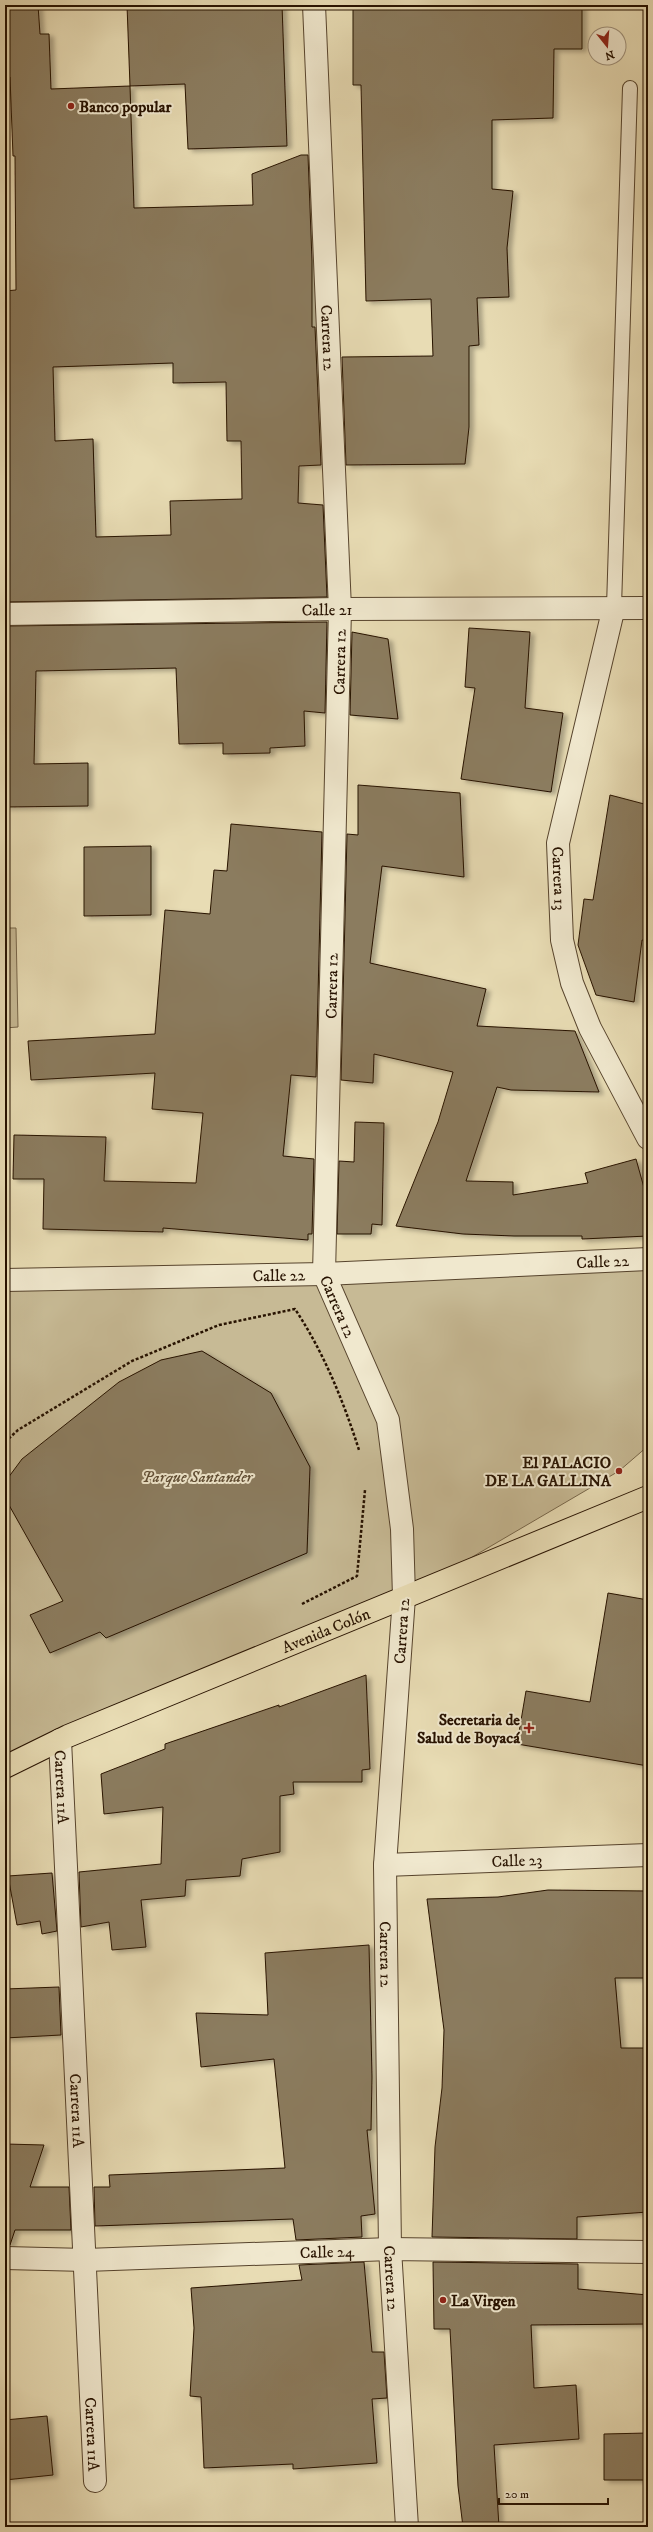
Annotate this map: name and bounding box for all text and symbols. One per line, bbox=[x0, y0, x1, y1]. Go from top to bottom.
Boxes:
north arrow bbox=[587, 26, 627, 66]
text: N bbox=[603, 47, 616, 63]
place label: Banco popular bbox=[79, 97, 173, 117]
marker: Banco popular bbox=[66, 101, 76, 111]
street label: Carrera 12 bbox=[316, 304, 339, 371]
street label: Calle 21 bbox=[301, 600, 353, 621]
street label: Carrera 12 bbox=[329, 629, 351, 695]
street label: Carrera 13 bbox=[547, 846, 570, 911]
street label: Carrera 12 bbox=[321, 953, 343, 1019]
street label: Calle 22 bbox=[576, 1251, 630, 1273]
street label: Calle 22 bbox=[252, 1265, 306, 1286]
street label: Carrera 12 bbox=[315, 1272, 360, 1341]
place label: El PALACIO DE LA GALLINA bbox=[485, 1453, 612, 1491]
marker: El PALACIO DE LA GALLINA bbox=[614, 1466, 624, 1476]
park label: Parque Santander bbox=[142, 1467, 254, 1487]
street label: Carrera 12 bbox=[390, 1597, 414, 1665]
street label: Avenida Colón bbox=[279, 1603, 374, 1658]
place label: Secretaria de Salud de Boyacá bbox=[417, 1710, 521, 1748]
marker: Secretaria de Salud de Boyacá bbox=[523, 1722, 535, 1734]
street label: Carrera 11A bbox=[49, 1750, 73, 1825]
street label: Calle 23 bbox=[491, 1850, 543, 1872]
street label: Carrera 12 bbox=[375, 1921, 396, 1987]
street label: Carrera 11A bbox=[65, 2073, 88, 2149]
street label: Calle 24 bbox=[299, 2241, 355, 2263]
street label: Carrera 12 bbox=[379, 2245, 403, 2312]
place label: La Virgen bbox=[451, 2291, 516, 2311]
marker: La Virgen bbox=[438, 2295, 448, 2305]
street label: Carrera 11A bbox=[80, 2397, 104, 2473]
scale bar bbox=[499, 2480, 608, 2506]
text: 20 m bbox=[505, 2487, 529, 2502]

